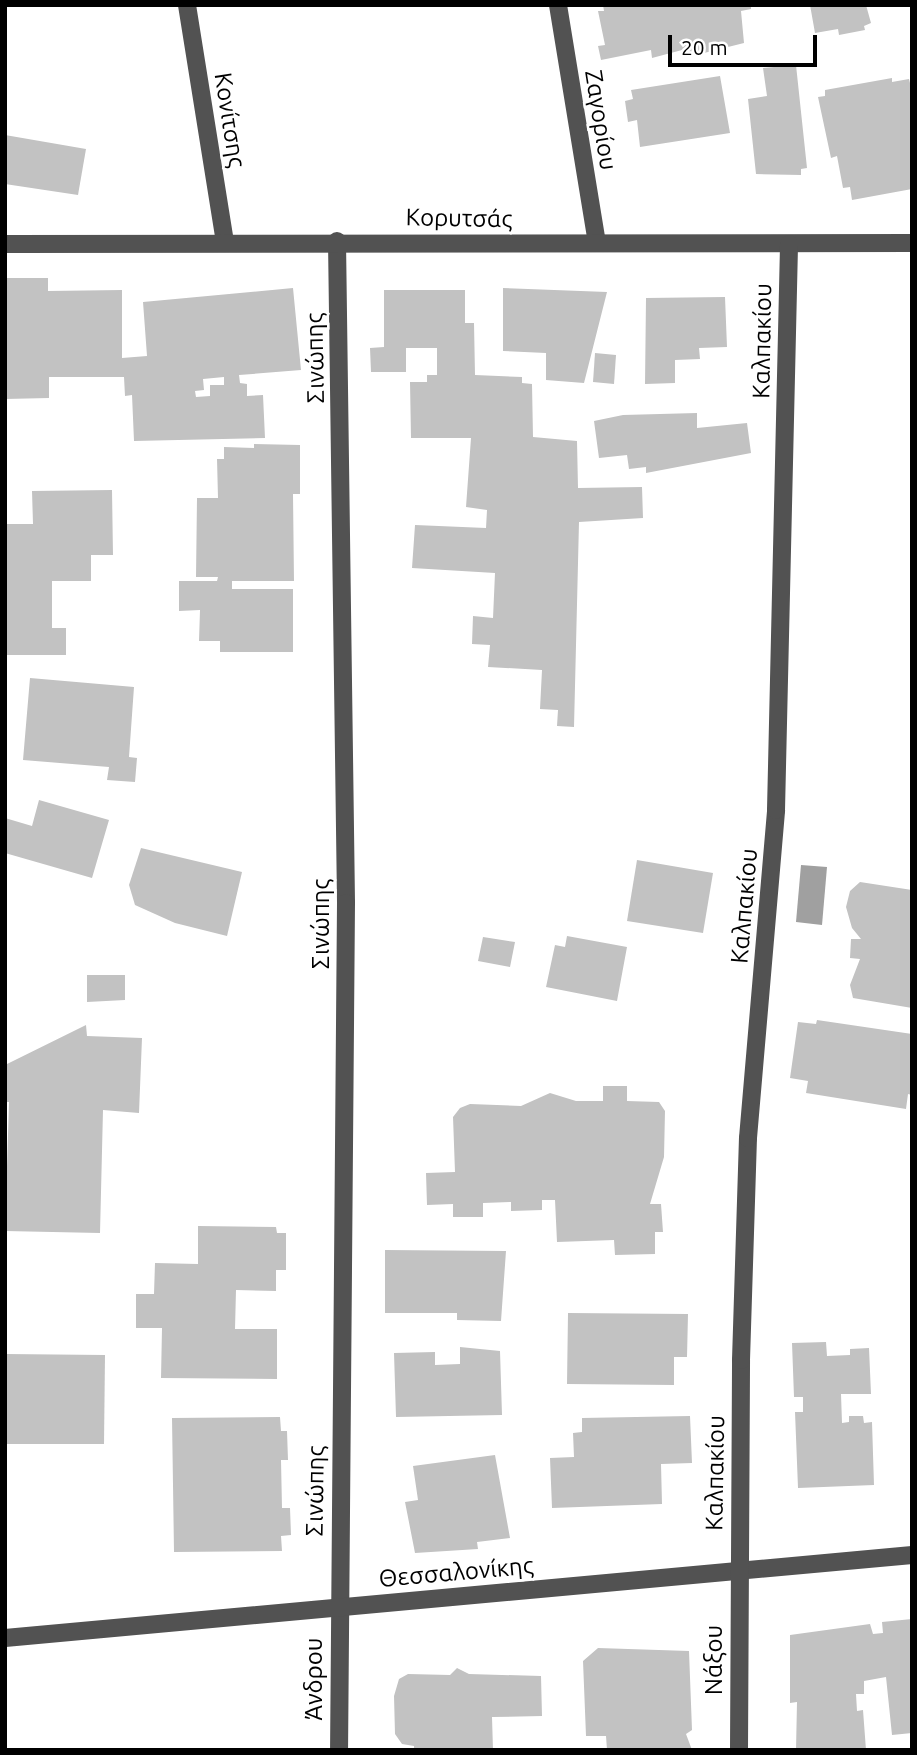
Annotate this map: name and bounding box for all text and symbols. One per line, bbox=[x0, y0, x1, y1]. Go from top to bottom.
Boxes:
scale bar bbox=[672, 21, 821, 65]
text: 20 m bbox=[681, 35, 728, 59]
street label: Ζαγορίου bbox=[579, 68, 623, 172]
street label: Κονίτσης bbox=[208, 70, 252, 170]
street label: Κορυτσάς bbox=[405, 203, 513, 233]
street label: Καλπακίου bbox=[747, 283, 777, 399]
street label: Σινώπης bbox=[300, 312, 330, 404]
street label: Καλπακίου bbox=[725, 847, 763, 965]
street label: Σινώπης bbox=[307, 879, 335, 969]
street label: Καλπακίου bbox=[700, 1415, 730, 1531]
street label: Σινώπης bbox=[300, 1445, 330, 1537]
street label: Θεσσαλονίκης bbox=[377, 1551, 535, 1593]
street label: Νάξου bbox=[700, 1625, 728, 1695]
street label: Άνδρου bbox=[300, 1638, 328, 1720]

